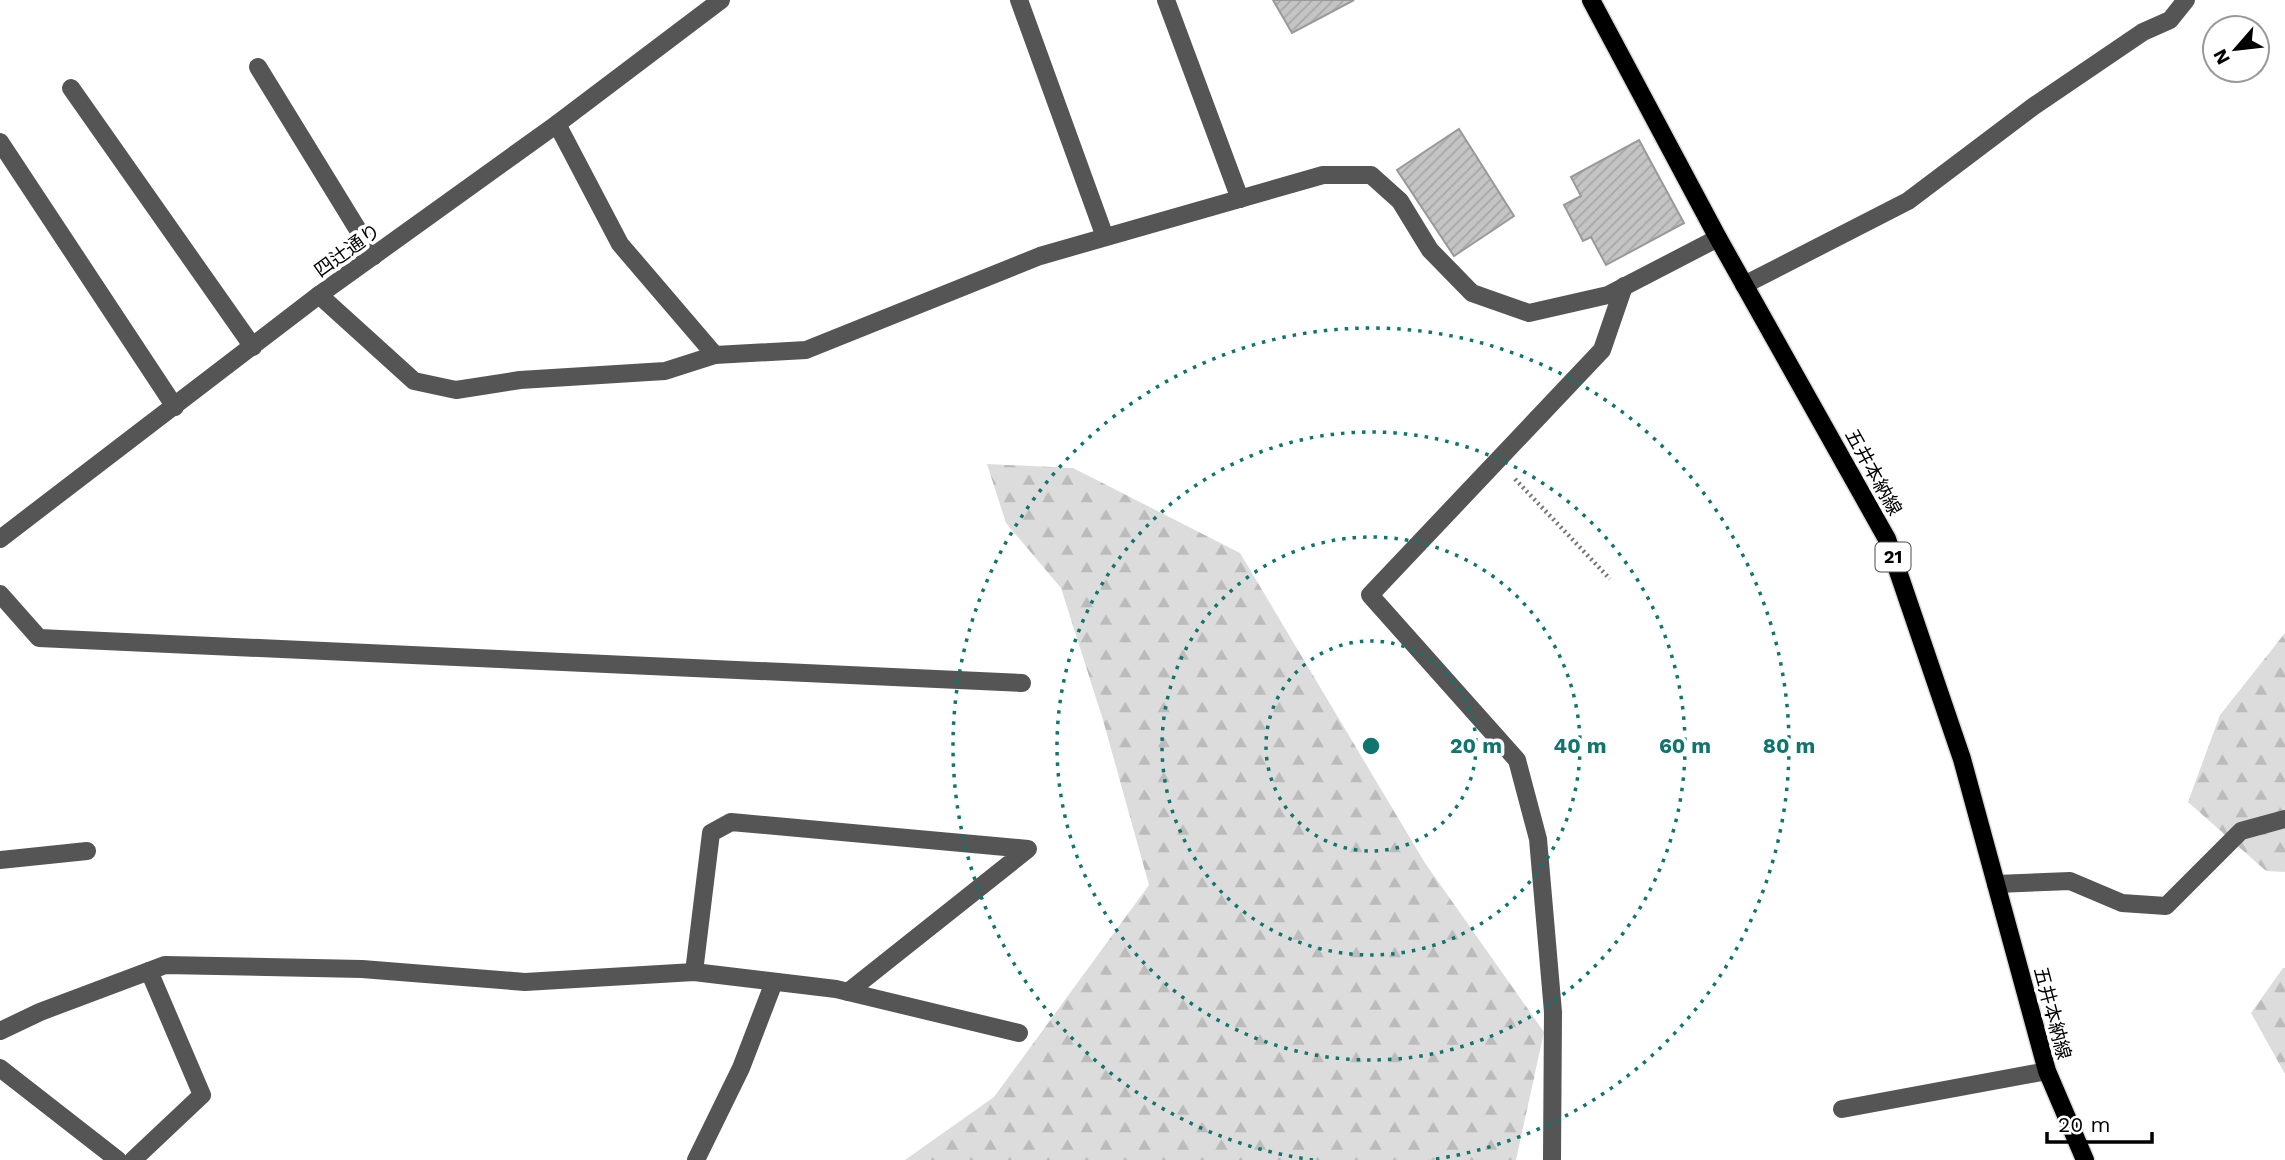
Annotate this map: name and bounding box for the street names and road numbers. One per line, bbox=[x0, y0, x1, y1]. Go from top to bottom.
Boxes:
street label: 四辻通り bbox=[310, 219, 385, 282]
street label: 五井本納線 bbox=[1840, 425, 1907, 519]
road number: 21 bbox=[1876, 542, 1910, 572]
street label: 五井本納線 bbox=[2029, 964, 2076, 1062]

